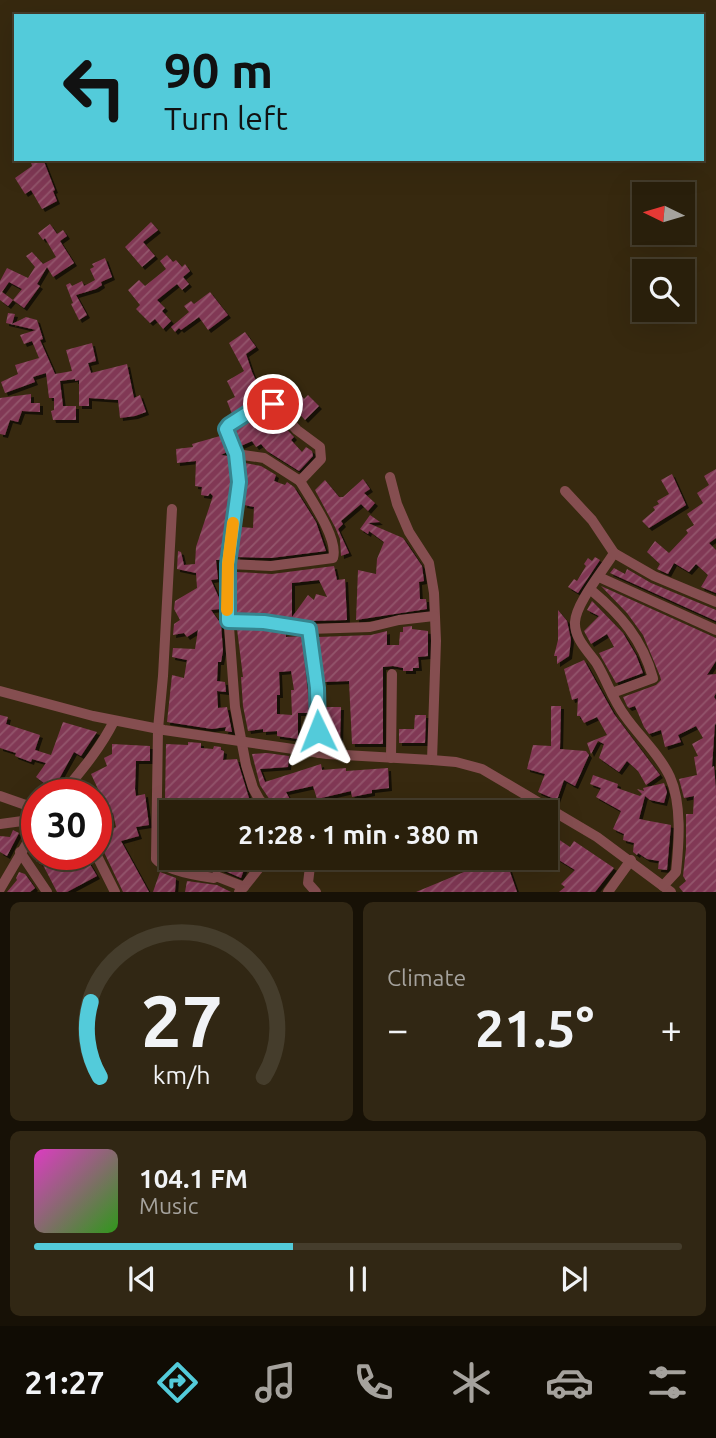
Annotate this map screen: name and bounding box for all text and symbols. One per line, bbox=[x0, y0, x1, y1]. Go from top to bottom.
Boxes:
icon: left bbox=[49, 42, 140, 133]
text: 90 m bbox=[164, 42, 273, 97]
text: Turn left bbox=[164, 100, 288, 136]
north arrow bbox=[632, 182, 695, 245]
map controls bbox=[632, 182, 695, 322]
button: search bbox=[632, 259, 695, 322]
pin bbox=[243, 374, 303, 434]
icon: arrive bbox=[254, 385, 292, 423]
position arrow bbox=[281, 694, 355, 768]
speed limit sign: 30 bbox=[21, 779, 112, 870]
text: 21:28 · 1 min · 380 m bbox=[238, 820, 479, 849]
text: Climate bbox=[387, 965, 466, 990]
text: 27 bbox=[140, 980, 223, 1062]
text: 21.5° bbox=[475, 999, 594, 1057]
text: − bbox=[387, 1008, 408, 1050]
text: + bbox=[661, 1008, 682, 1050]
text: km/h bbox=[153, 1061, 210, 1089]
text: 104.1 FM bbox=[139, 1164, 248, 1193]
text: Music bbox=[139, 1193, 198, 1218]
icon: previous bbox=[123, 1260, 161, 1298]
icon: pause bbox=[339, 1260, 377, 1298]
icon: next bbox=[555, 1260, 593, 1298]
icon: directions bbox=[153, 1358, 202, 1407]
icon: music bbox=[251, 1358, 300, 1407]
icon: phone bbox=[349, 1358, 398, 1407]
icon: climate bbox=[447, 1358, 496, 1407]
icon: car bbox=[545, 1358, 594, 1407]
icon: filters bbox=[643, 1358, 692, 1407]
text: 21:27 bbox=[24, 1364, 105, 1400]

